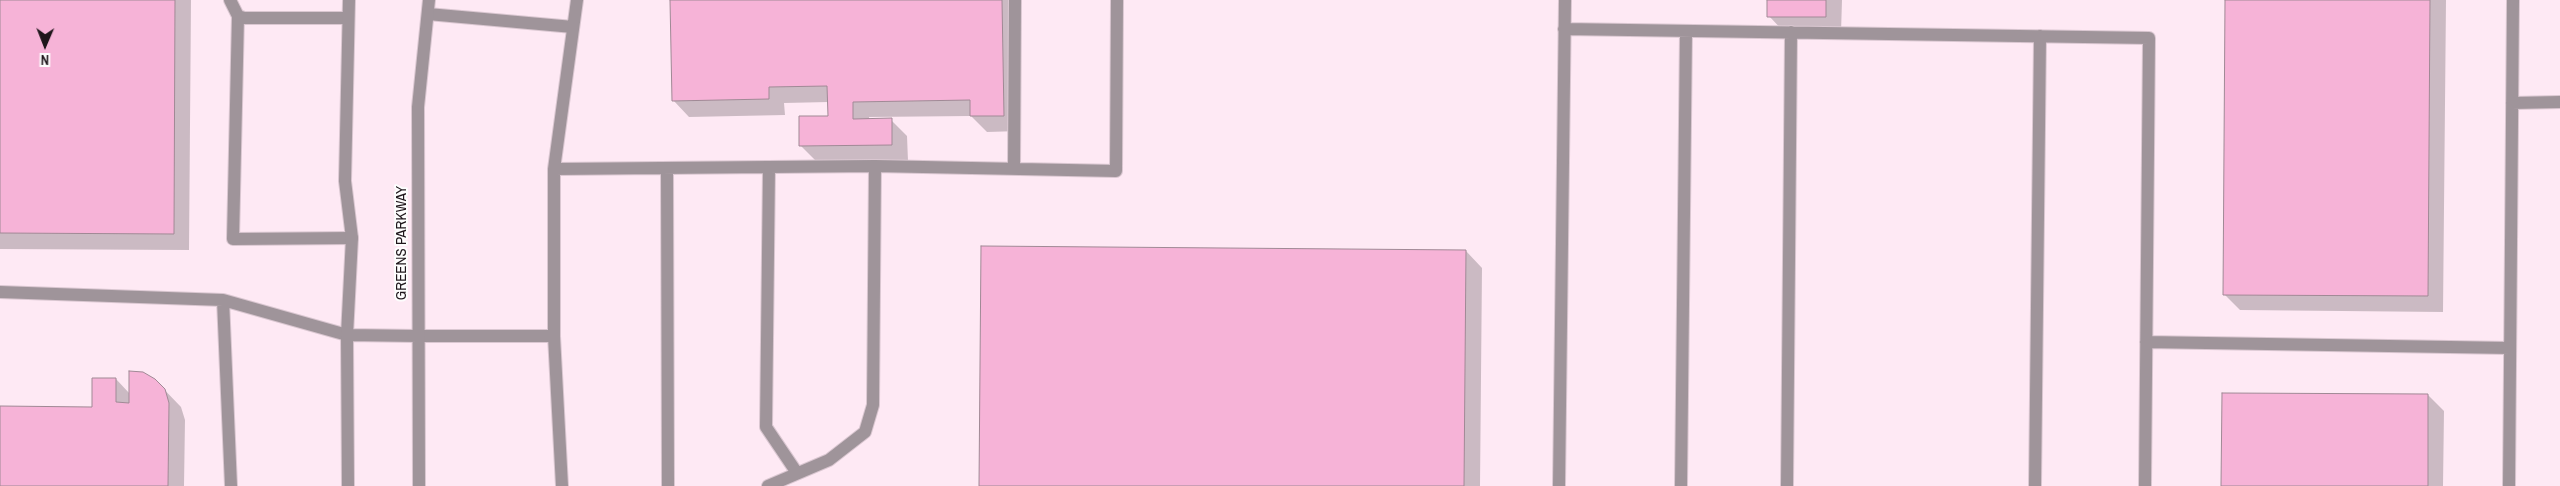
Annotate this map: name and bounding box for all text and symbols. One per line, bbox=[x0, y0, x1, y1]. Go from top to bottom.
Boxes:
north arrow bbox=[20, 20, 70, 70]
text: N bbox=[40, 51, 49, 69]
street label: GREENS PARKWAY bbox=[393, 186, 411, 300]

